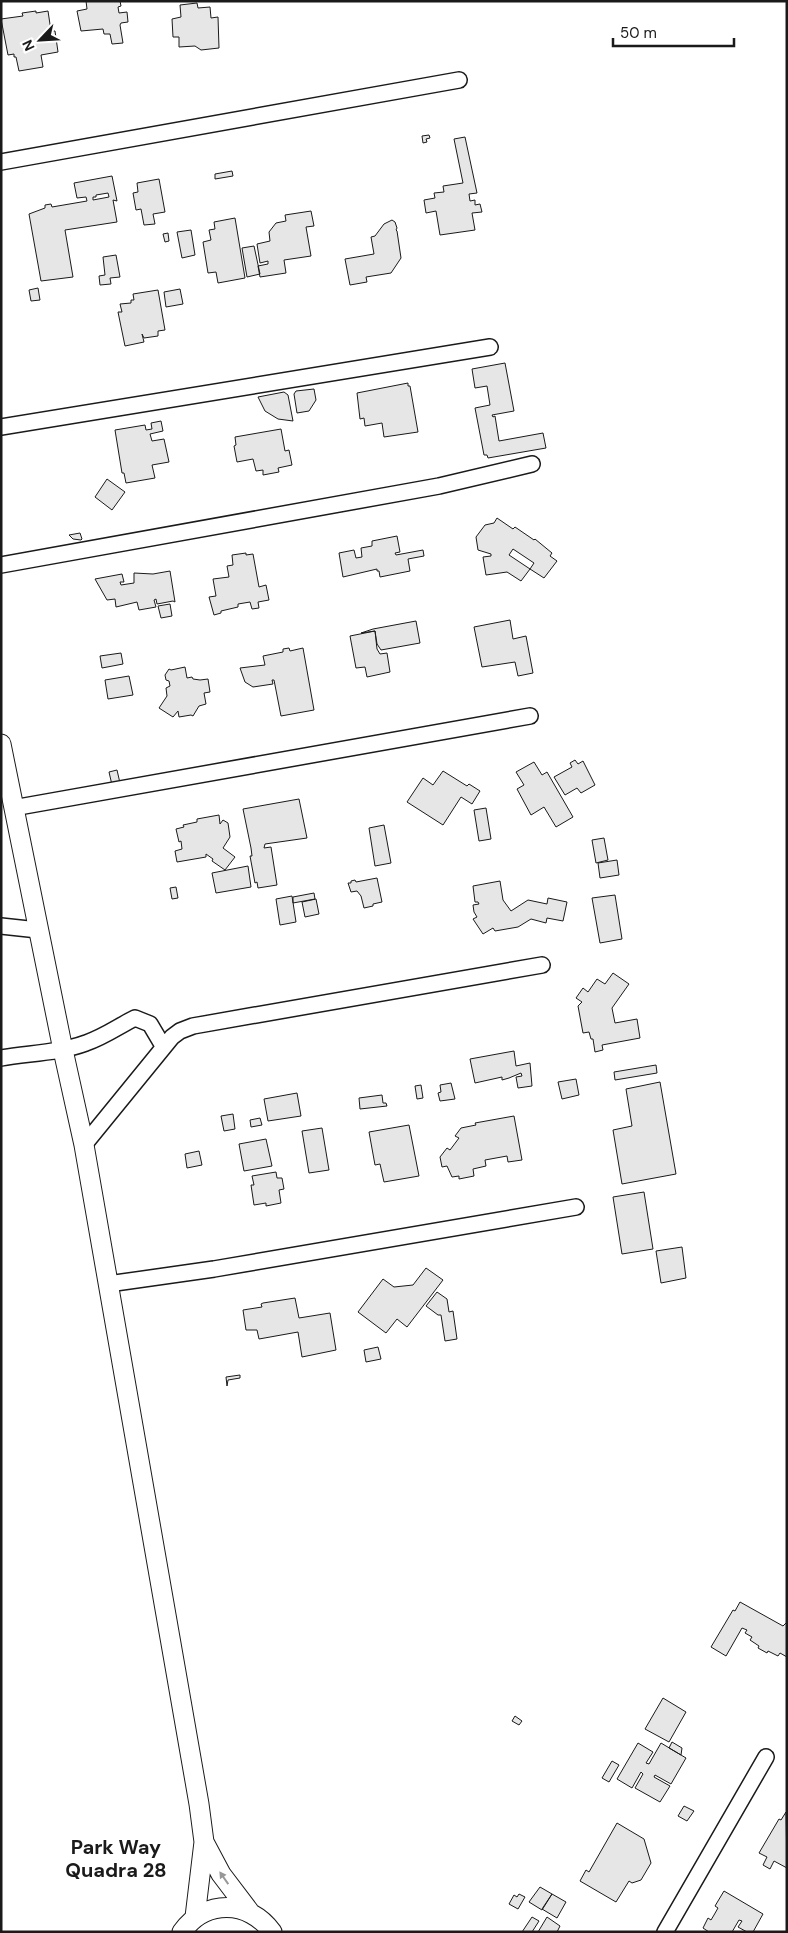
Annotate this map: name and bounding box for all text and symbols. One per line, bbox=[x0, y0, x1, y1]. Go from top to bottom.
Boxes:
north arrow bbox=[15, 15, 65, 65]
scale bar bbox=[613, 15, 734, 47]
text: 50 m bbox=[620, 23, 657, 43]
text: N bbox=[18, 37, 39, 54]
district label: Park Way Quadra 28 bbox=[65, 1834, 167, 1883]
one-way arrow bbox=[219, 1871, 229, 1885]

